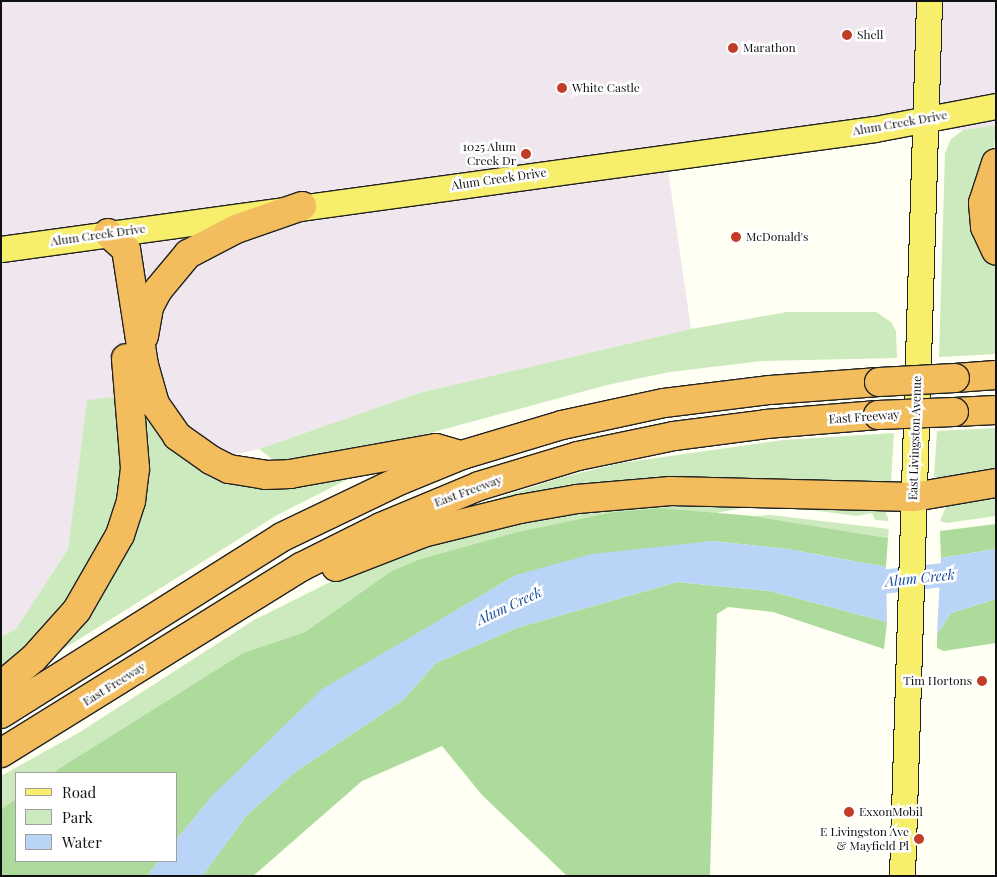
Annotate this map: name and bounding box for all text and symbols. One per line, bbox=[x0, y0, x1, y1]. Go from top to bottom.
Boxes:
place label: Shell bbox=[857, 28, 883, 42]
marker: Shell bbox=[841, 29, 853, 41]
place label: Marathon bbox=[743, 41, 796, 55]
marker: Marathon bbox=[727, 42, 739, 54]
place label: White Castle bbox=[572, 81, 640, 95]
marker: White Castle bbox=[556, 82, 568, 94]
street label: Alum Creek Drive bbox=[851, 108, 949, 138]
place label: 1025 Alum Creek Dr bbox=[462, 140, 516, 168]
marker: 1025 Alum Creek Dr bbox=[520, 148, 532, 160]
street label: Alum Creek Drive bbox=[450, 165, 548, 193]
street label: Alum Creek Drive bbox=[49, 221, 147, 249]
place label: McDonald's bbox=[746, 230, 808, 244]
marker: McDonald's bbox=[730, 231, 742, 243]
street label: East Livingston Avenue bbox=[906, 375, 924, 501]
street label: East Freeway bbox=[828, 407, 900, 427]
street label: East Freeway bbox=[432, 472, 504, 510]
water label: Alum Creek bbox=[884, 566, 956, 590]
water label: Alum Creek bbox=[474, 584, 544, 628]
street label: East Freeway bbox=[80, 659, 148, 709]
place label: Tim Hortons bbox=[903, 674, 972, 688]
marker: Tim Hortons bbox=[976, 675, 988, 687]
legend bbox=[15, 772, 178, 862]
text: Road bbox=[62, 782, 96, 802]
place label: ExxonMobil bbox=[859, 805, 923, 819]
marker: ExxonMobil bbox=[843, 806, 855, 818]
text: Park bbox=[62, 807, 93, 827]
place label: E Livingston Ave & Mayfield Pl bbox=[820, 825, 909, 853]
text: Water bbox=[62, 832, 102, 852]
marker: E Livingston Ave & Mayfield Pl bbox=[913, 833, 925, 845]

